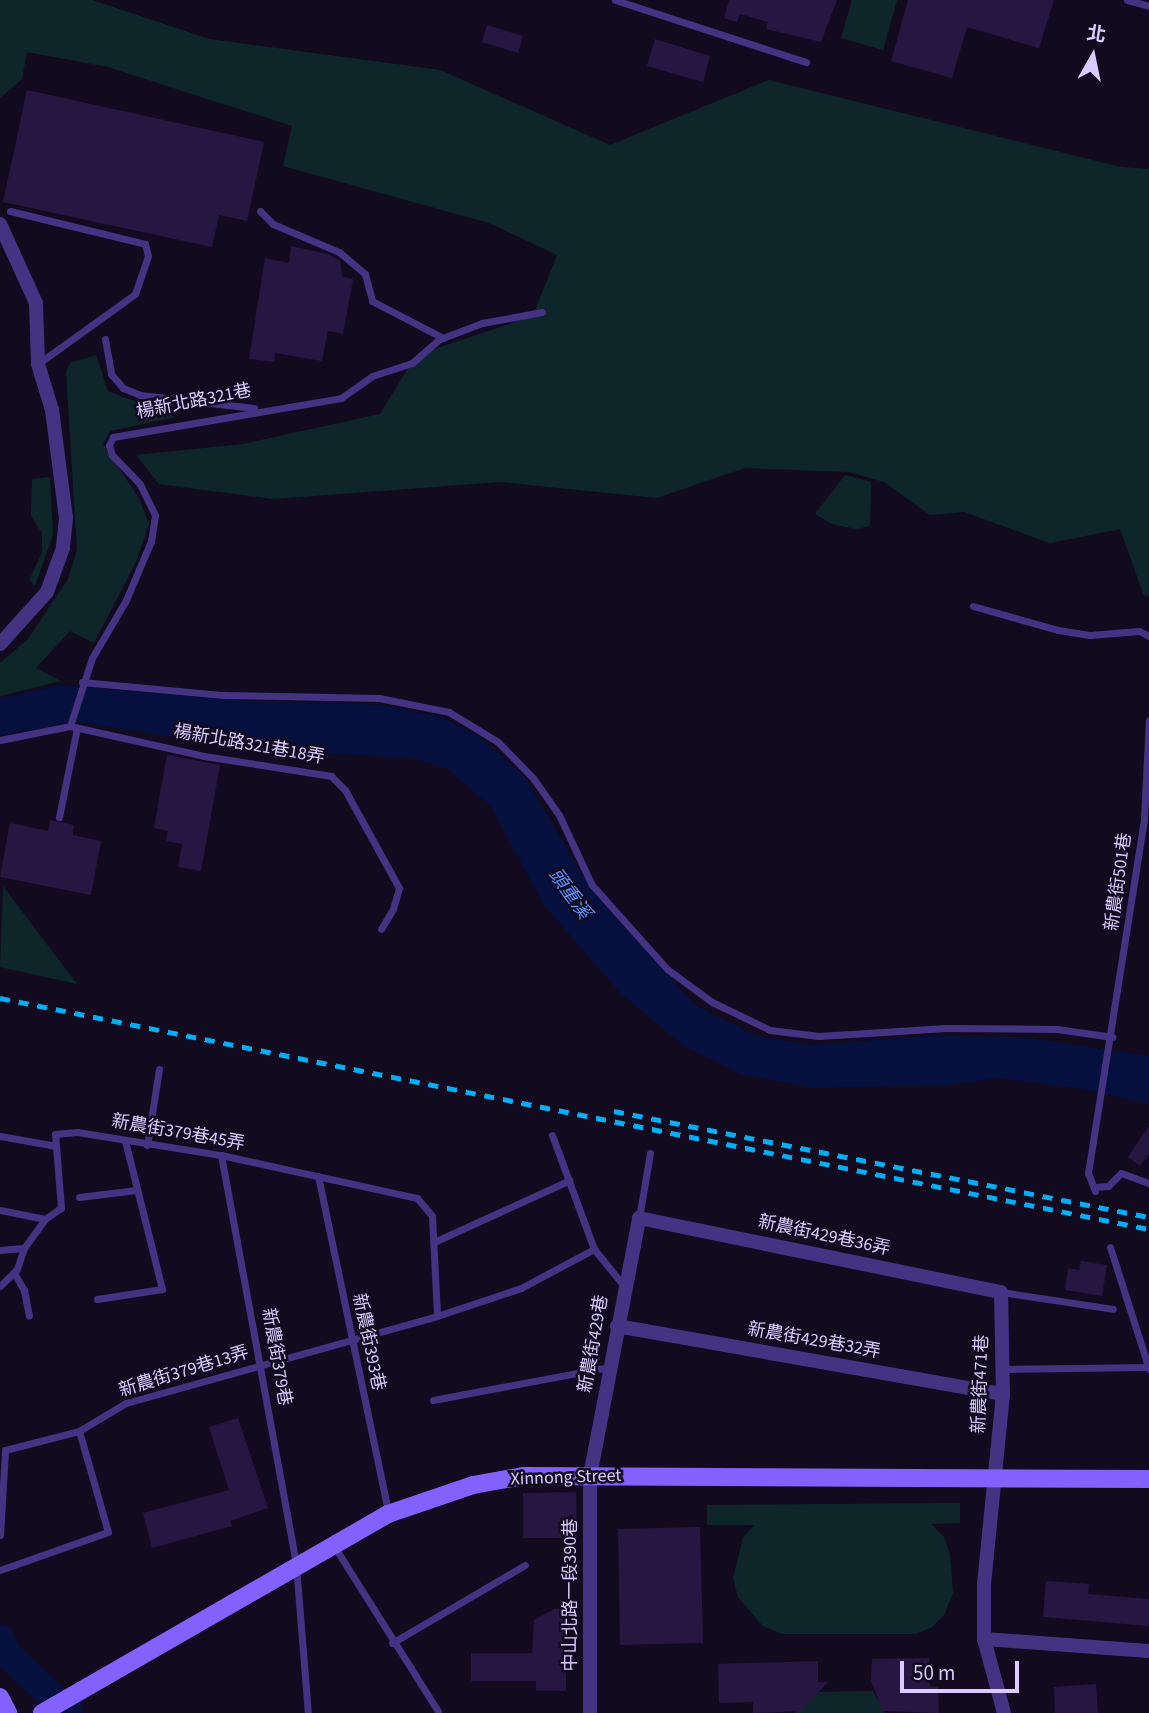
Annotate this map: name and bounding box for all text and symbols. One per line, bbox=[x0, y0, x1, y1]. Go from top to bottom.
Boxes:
text: 北 bbox=[1085, 20, 1108, 50]
north arrow bbox=[1058, 21, 1128, 91]
street label: 楊新北路321巷 bbox=[135, 380, 253, 424]
street label: 楊新北路321巷18弄 bbox=[172, 721, 326, 769]
street label: 新農街501巷 bbox=[1101, 832, 1137, 932]
water label: 頭重溪 bbox=[543, 864, 595, 924]
street label: 新農街379巷45弄 bbox=[110, 1111, 246, 1155]
street label: 新農街429巷36弄 bbox=[756, 1211, 892, 1261]
street label: 新農街393巷 bbox=[347, 1291, 389, 1393]
street label: 新農街429巷 bbox=[575, 1293, 613, 1395]
street label: 新農街379巷 bbox=[257, 1306, 295, 1408]
street label: 新農街429巷32弄 bbox=[746, 1319, 882, 1363]
street label: 新農街471巷 bbox=[968, 1334, 994, 1434]
street label: 新農街379巷13弄 bbox=[116, 1342, 252, 1402]
street label: Xinnong Street bbox=[510, 1465, 622, 1491]
street label: 中山北路一段390巷 bbox=[560, 1519, 582, 1671]
scale bar bbox=[904, 1646, 1023, 1690]
text: 50 m bbox=[913, 1658, 955, 1688]

